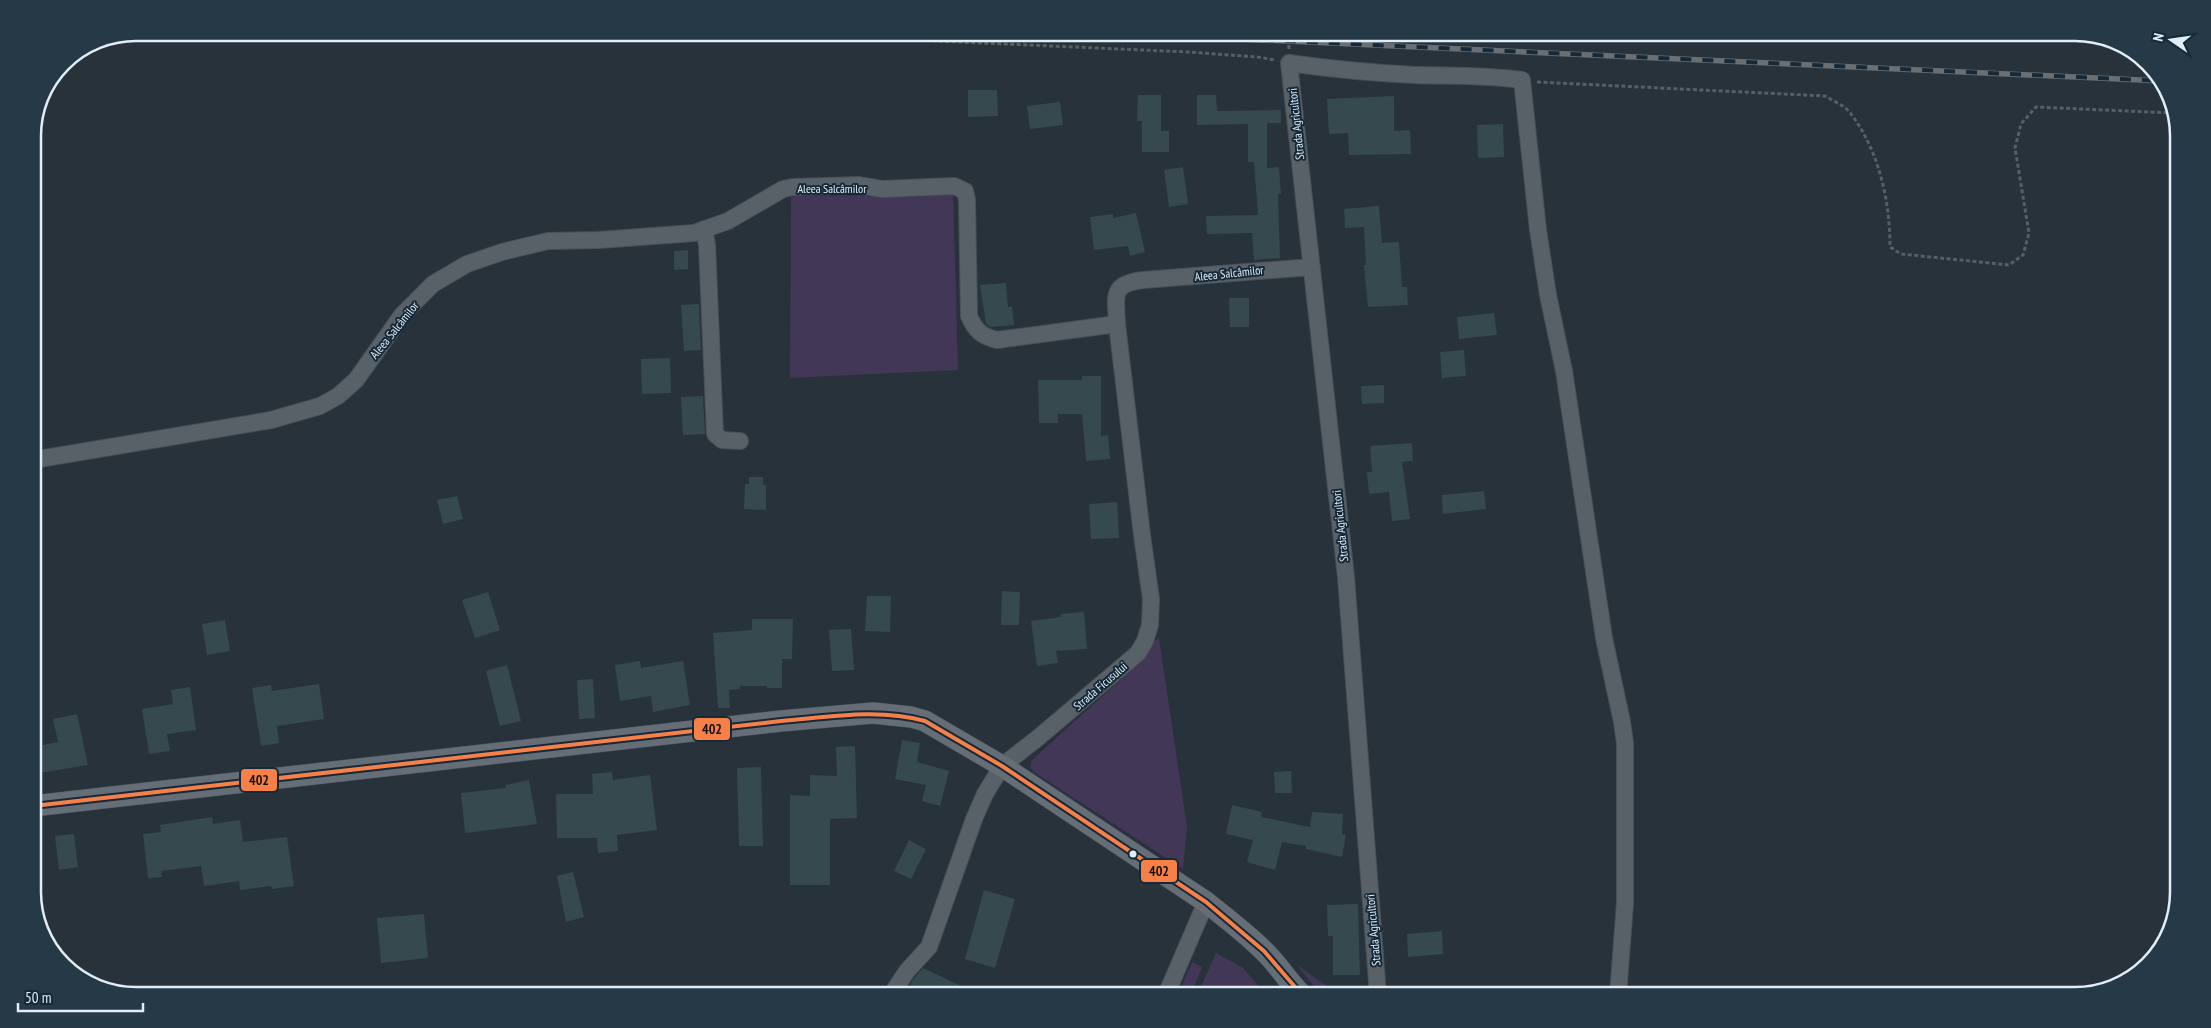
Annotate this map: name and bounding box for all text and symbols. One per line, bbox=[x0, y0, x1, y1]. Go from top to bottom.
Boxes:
north arrow bbox=[2146, 15, 2196, 65]
text: N bbox=[2149, 31, 2168, 43]
street label: Strada Agricultori bbox=[1285, 87, 1307, 161]
street label: Aleea Salcâmilor bbox=[797, 181, 867, 196]
street label: Aleea Salcâmilor bbox=[1194, 262, 1265, 284]
street label: Aleea Salcâmilor bbox=[366, 298, 422, 362]
street label: Strada Agricultori bbox=[1329, 489, 1351, 563]
street label: Strada Ficusului bbox=[1070, 659, 1130, 713]
line badge: 402 bbox=[693, 717, 731, 741]
text: 402 bbox=[702, 720, 722, 738]
line badge: 402 bbox=[240, 768, 278, 792]
text: 402 bbox=[249, 771, 269, 789]
unlabelled marker bbox=[1128, 849, 1138, 859]
line badge: 402 bbox=[1140, 859, 1178, 883]
text: 402 bbox=[1149, 862, 1169, 880]
street label: Strada Agricultori bbox=[1362, 894, 1384, 966]
scale bar bbox=[18, 980, 142, 1012]
text: 50 m bbox=[25, 988, 51, 1007]

